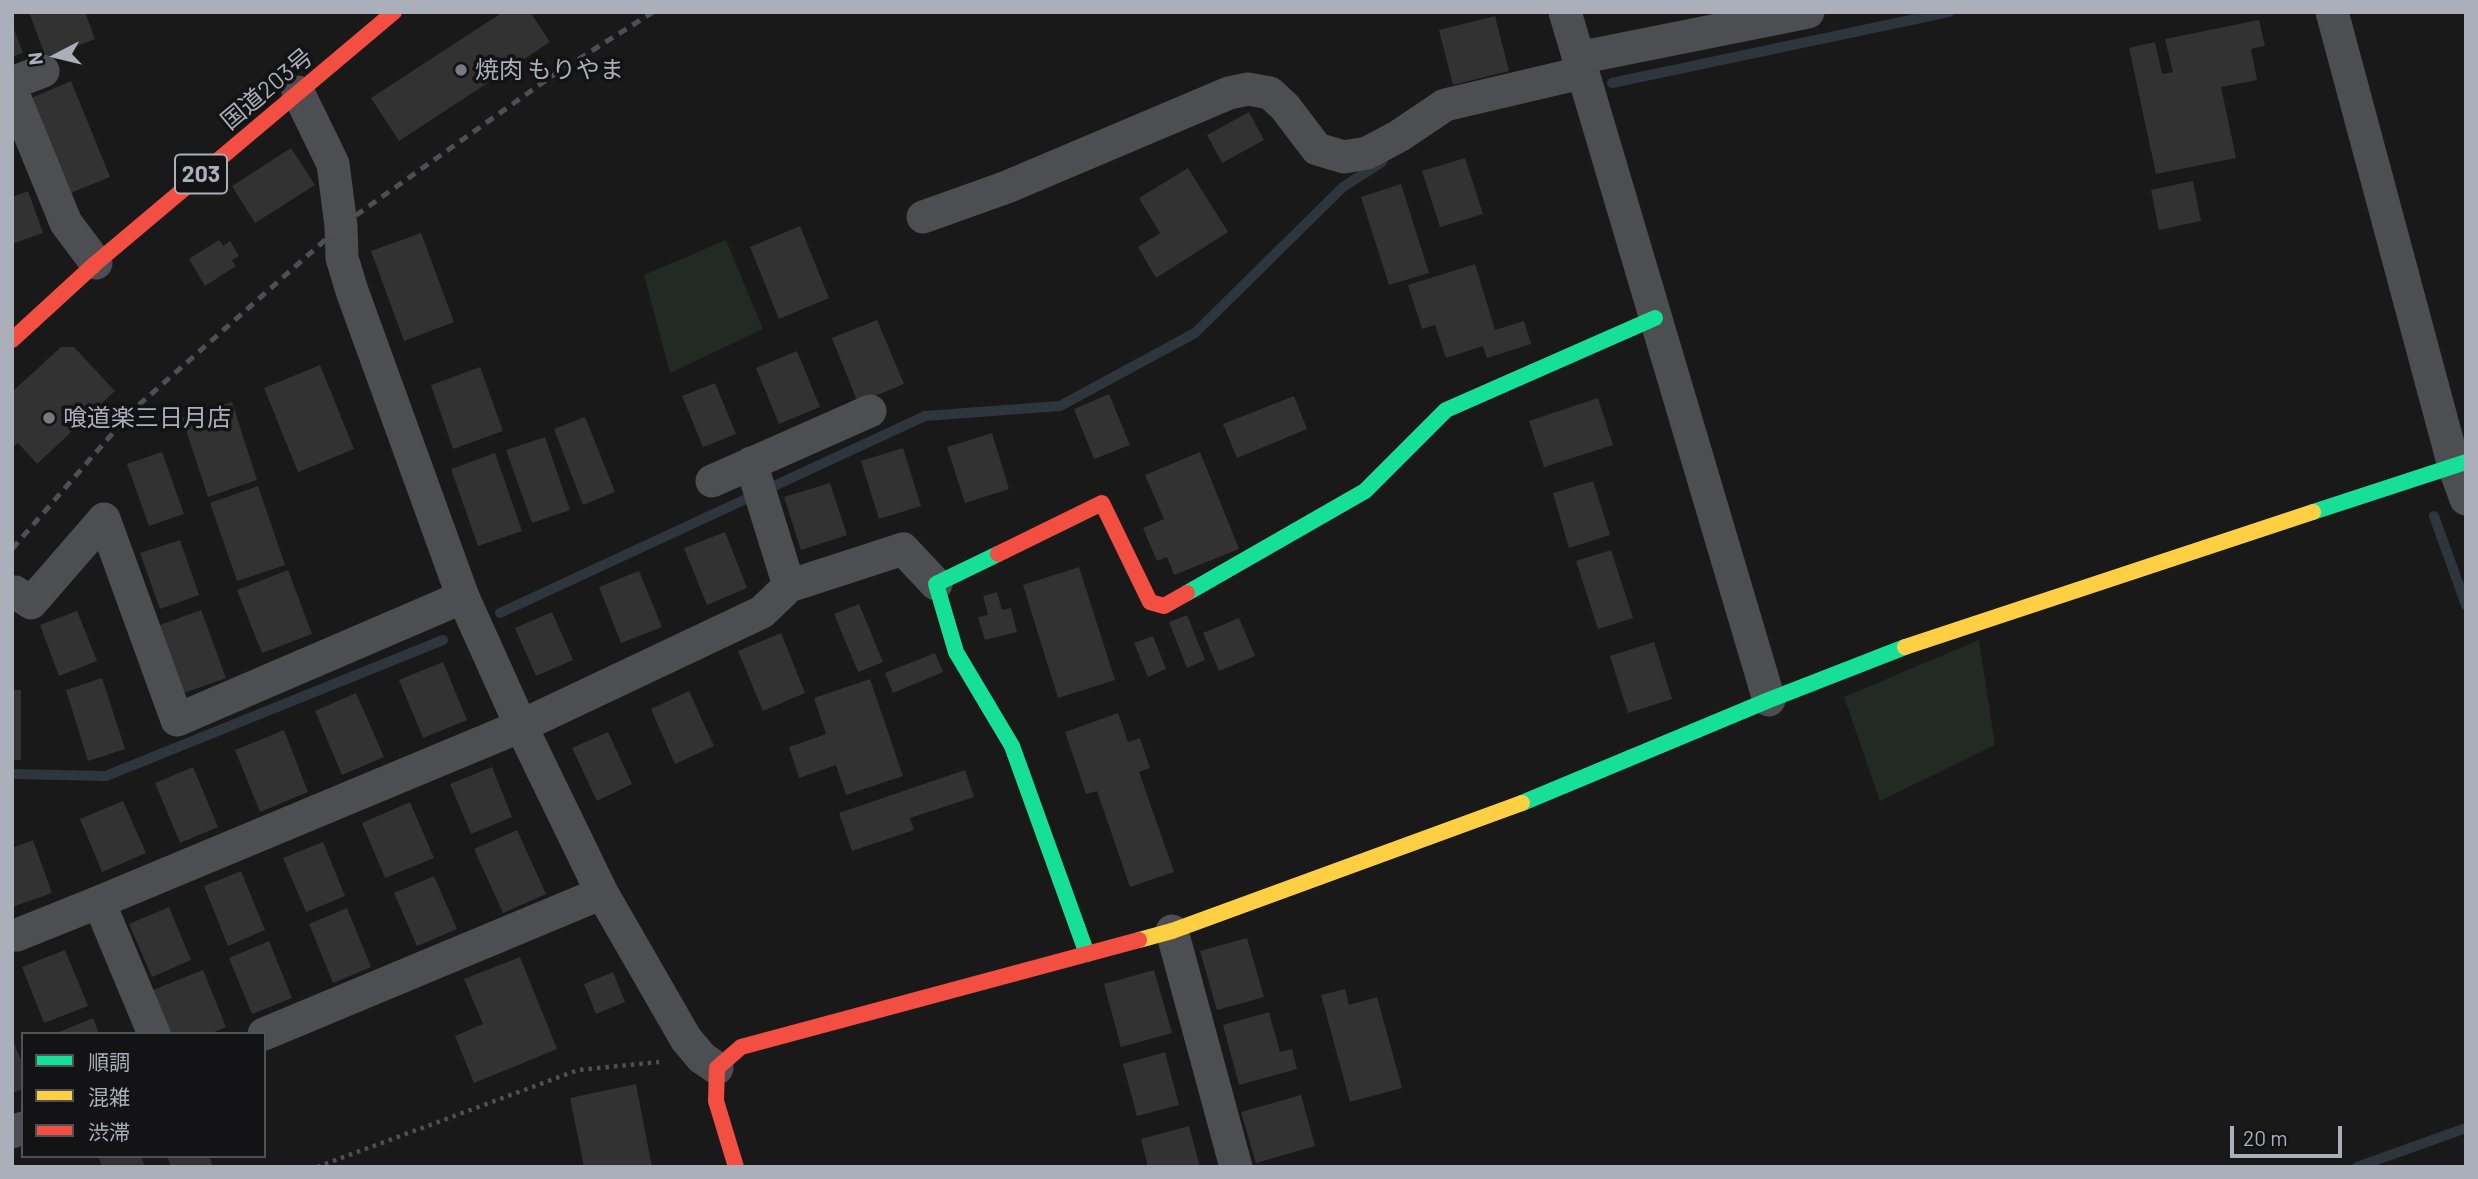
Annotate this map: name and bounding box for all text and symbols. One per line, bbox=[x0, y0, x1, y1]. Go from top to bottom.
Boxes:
north arrow bbox=[21, 21, 91, 91]
street label: 国道203号 bbox=[215, 42, 319, 136]
text: N bbox=[22, 51, 47, 66]
place label: 焼肉 もりやま bbox=[475, 56, 624, 84]
marker: 焼肉 もりやま bbox=[453, 62, 469, 78]
road number: 203 bbox=[175, 154, 227, 194]
place label: 喰道楽三日月店 bbox=[63, 404, 231, 432]
marker: 喰道楽三日月店 bbox=[41, 410, 57, 426]
legend bbox=[21, 1032, 266, 1158]
text: 順調 bbox=[88, 1049, 130, 1074]
text: 混雑 bbox=[88, 1084, 130, 1109]
scale bar bbox=[2233, 1112, 2345, 1156]
text: 渋滞 bbox=[88, 1119, 130, 1144]
text: 20 m bbox=[2243, 1125, 2288, 1150]

